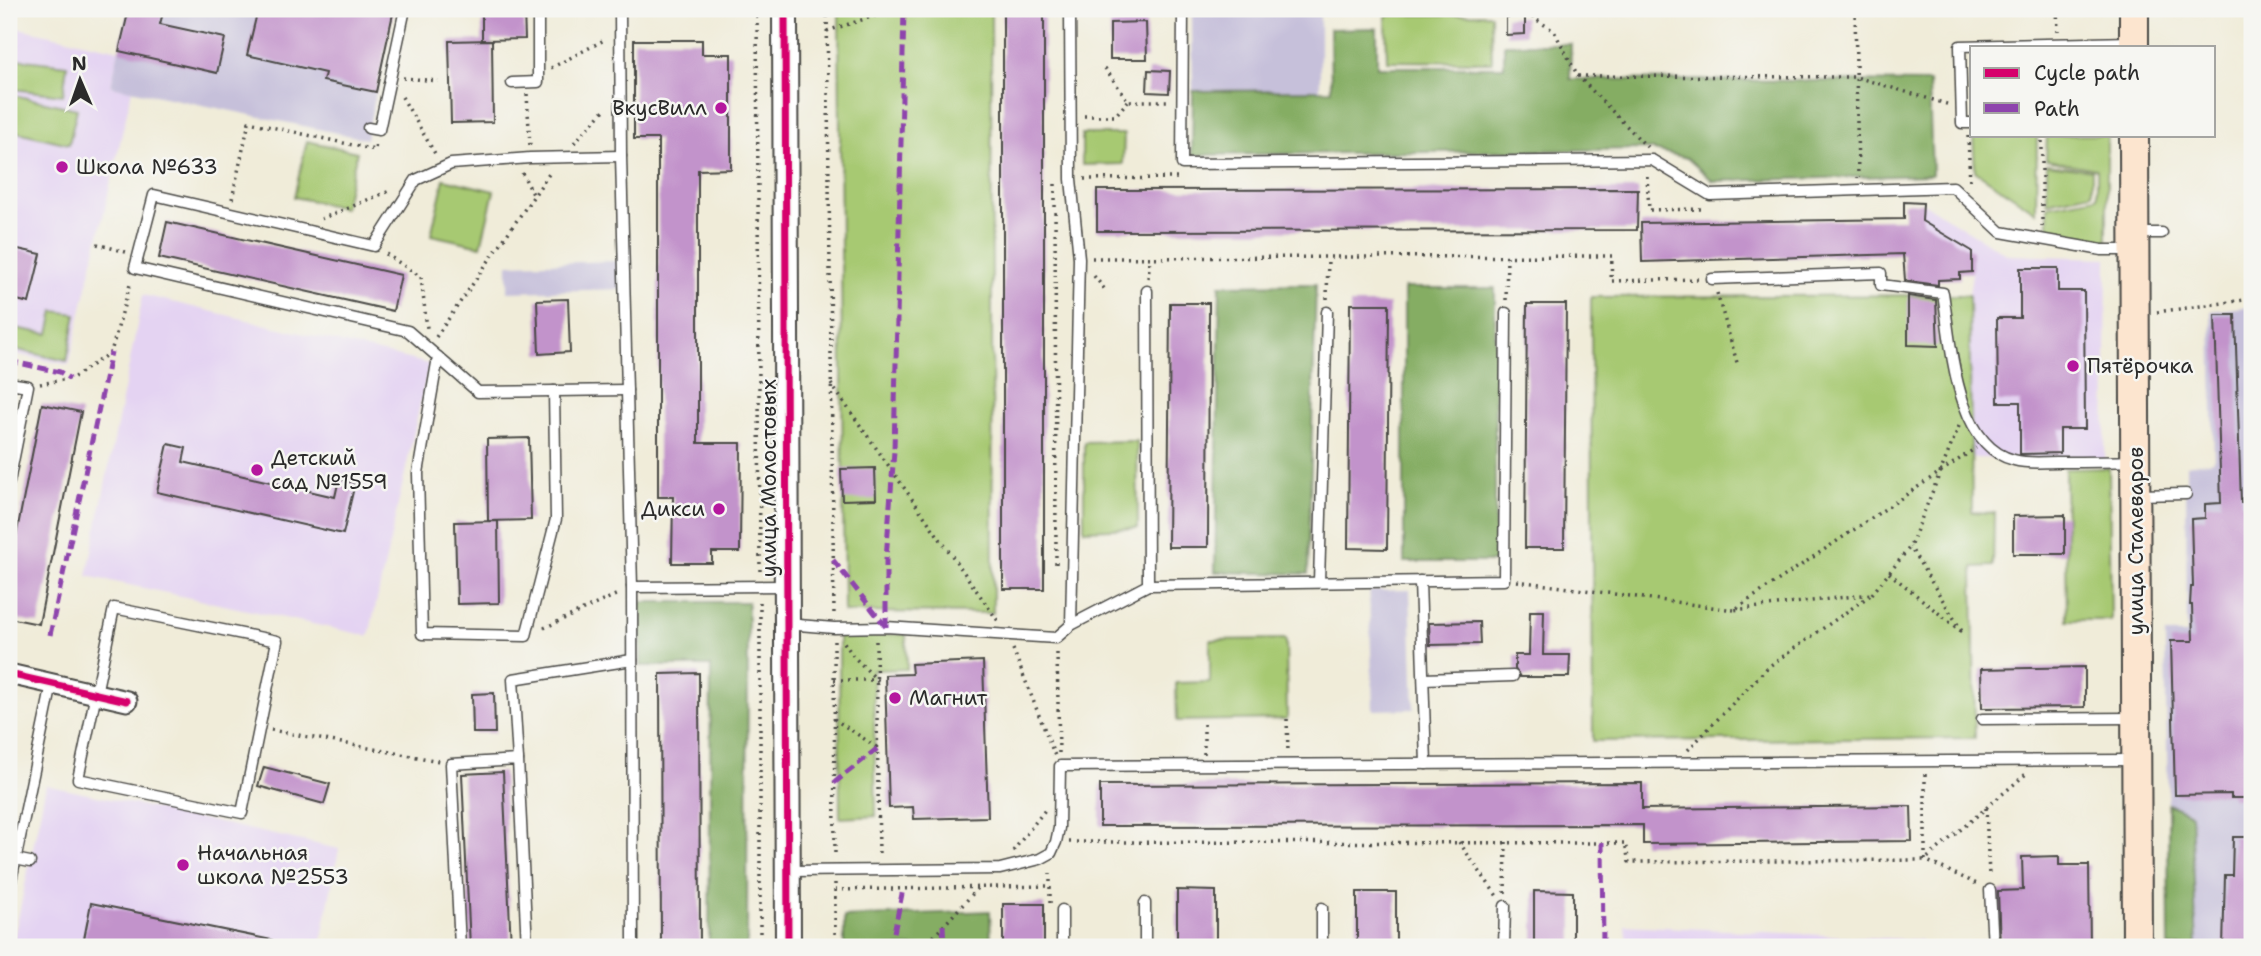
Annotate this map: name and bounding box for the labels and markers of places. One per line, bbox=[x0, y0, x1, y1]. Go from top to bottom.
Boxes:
place label: ВкусВилл bbox=[612, 94, 707, 122]
marker: ВкусВилл bbox=[713, 100, 729, 116]
place label: Школа №633 bbox=[76, 153, 218, 181]
marker: Школа №633 bbox=[54, 159, 70, 175]
place label: Пятёрочка bbox=[2087, 352, 2193, 380]
marker: Пятёрочка bbox=[2065, 358, 2081, 374]
place label: Детский сад №1559 bbox=[271, 444, 388, 496]
marker: Детский сад №1559 bbox=[249, 462, 265, 478]
place label: Дикси bbox=[641, 495, 705, 523]
marker: Дикси bbox=[711, 501, 727, 517]
place label: Магнит bbox=[909, 684, 988, 712]
marker: Магнит bbox=[887, 690, 903, 706]
place label: Начальная школа №2553 bbox=[197, 839, 349, 891]
marker: Начальная школа №2553 bbox=[175, 857, 191, 873]

